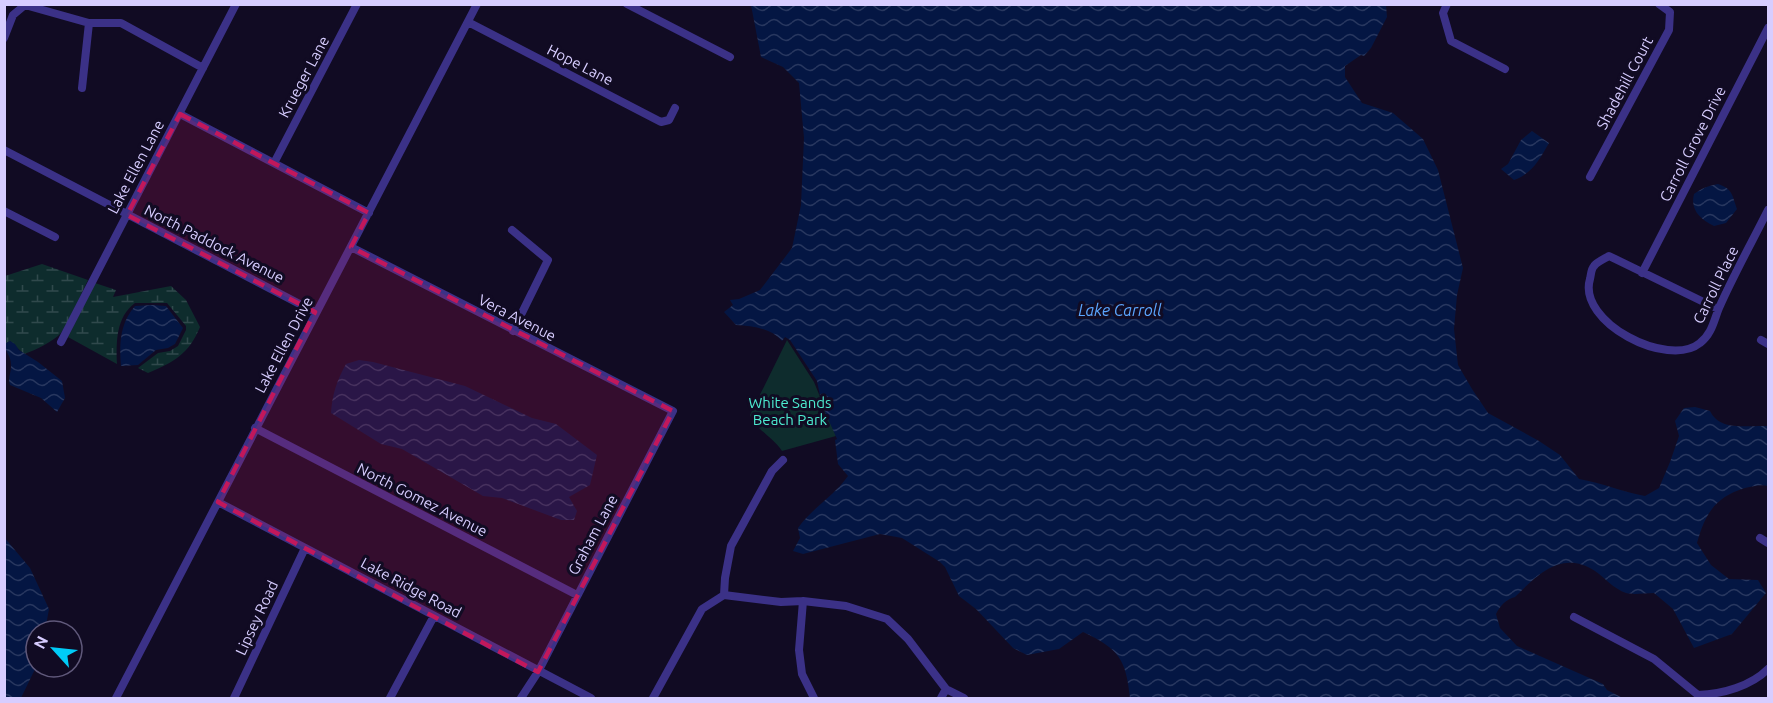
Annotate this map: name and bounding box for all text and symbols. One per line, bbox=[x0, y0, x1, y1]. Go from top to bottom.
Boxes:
street label: Krueger Lane bbox=[275, 33, 332, 120]
street label: Shadehill Court bbox=[1593, 33, 1656, 132]
street label: Hope Lane bbox=[544, 41, 616, 88]
street label: Carroll Grove Drive bbox=[1656, 83, 1729, 204]
street label: Lake Ellen Lane bbox=[104, 117, 167, 216]
street label: North Paddock Avenue bbox=[142, 201, 287, 286]
street label: Carroll Place bbox=[1689, 243, 1742, 326]
street label: Vera Avenue bbox=[476, 291, 559, 344]
street label: Lake Ellen Drive bbox=[251, 294, 316, 396]
water label: Lake Carroll bbox=[1078, 301, 1162, 319]
park label: White Sands Beach Park bbox=[748, 394, 832, 428]
street label: North Gomez Avenue bbox=[354, 459, 490, 540]
street label: Graham Lane bbox=[564, 492, 621, 578]
street label: Lake Ridge Road bbox=[358, 554, 464, 621]
street label: Lipsey Road bbox=[232, 578, 281, 658]
north arrow bbox=[24, 619, 84, 679]
text: N bbox=[30, 633, 51, 652]

